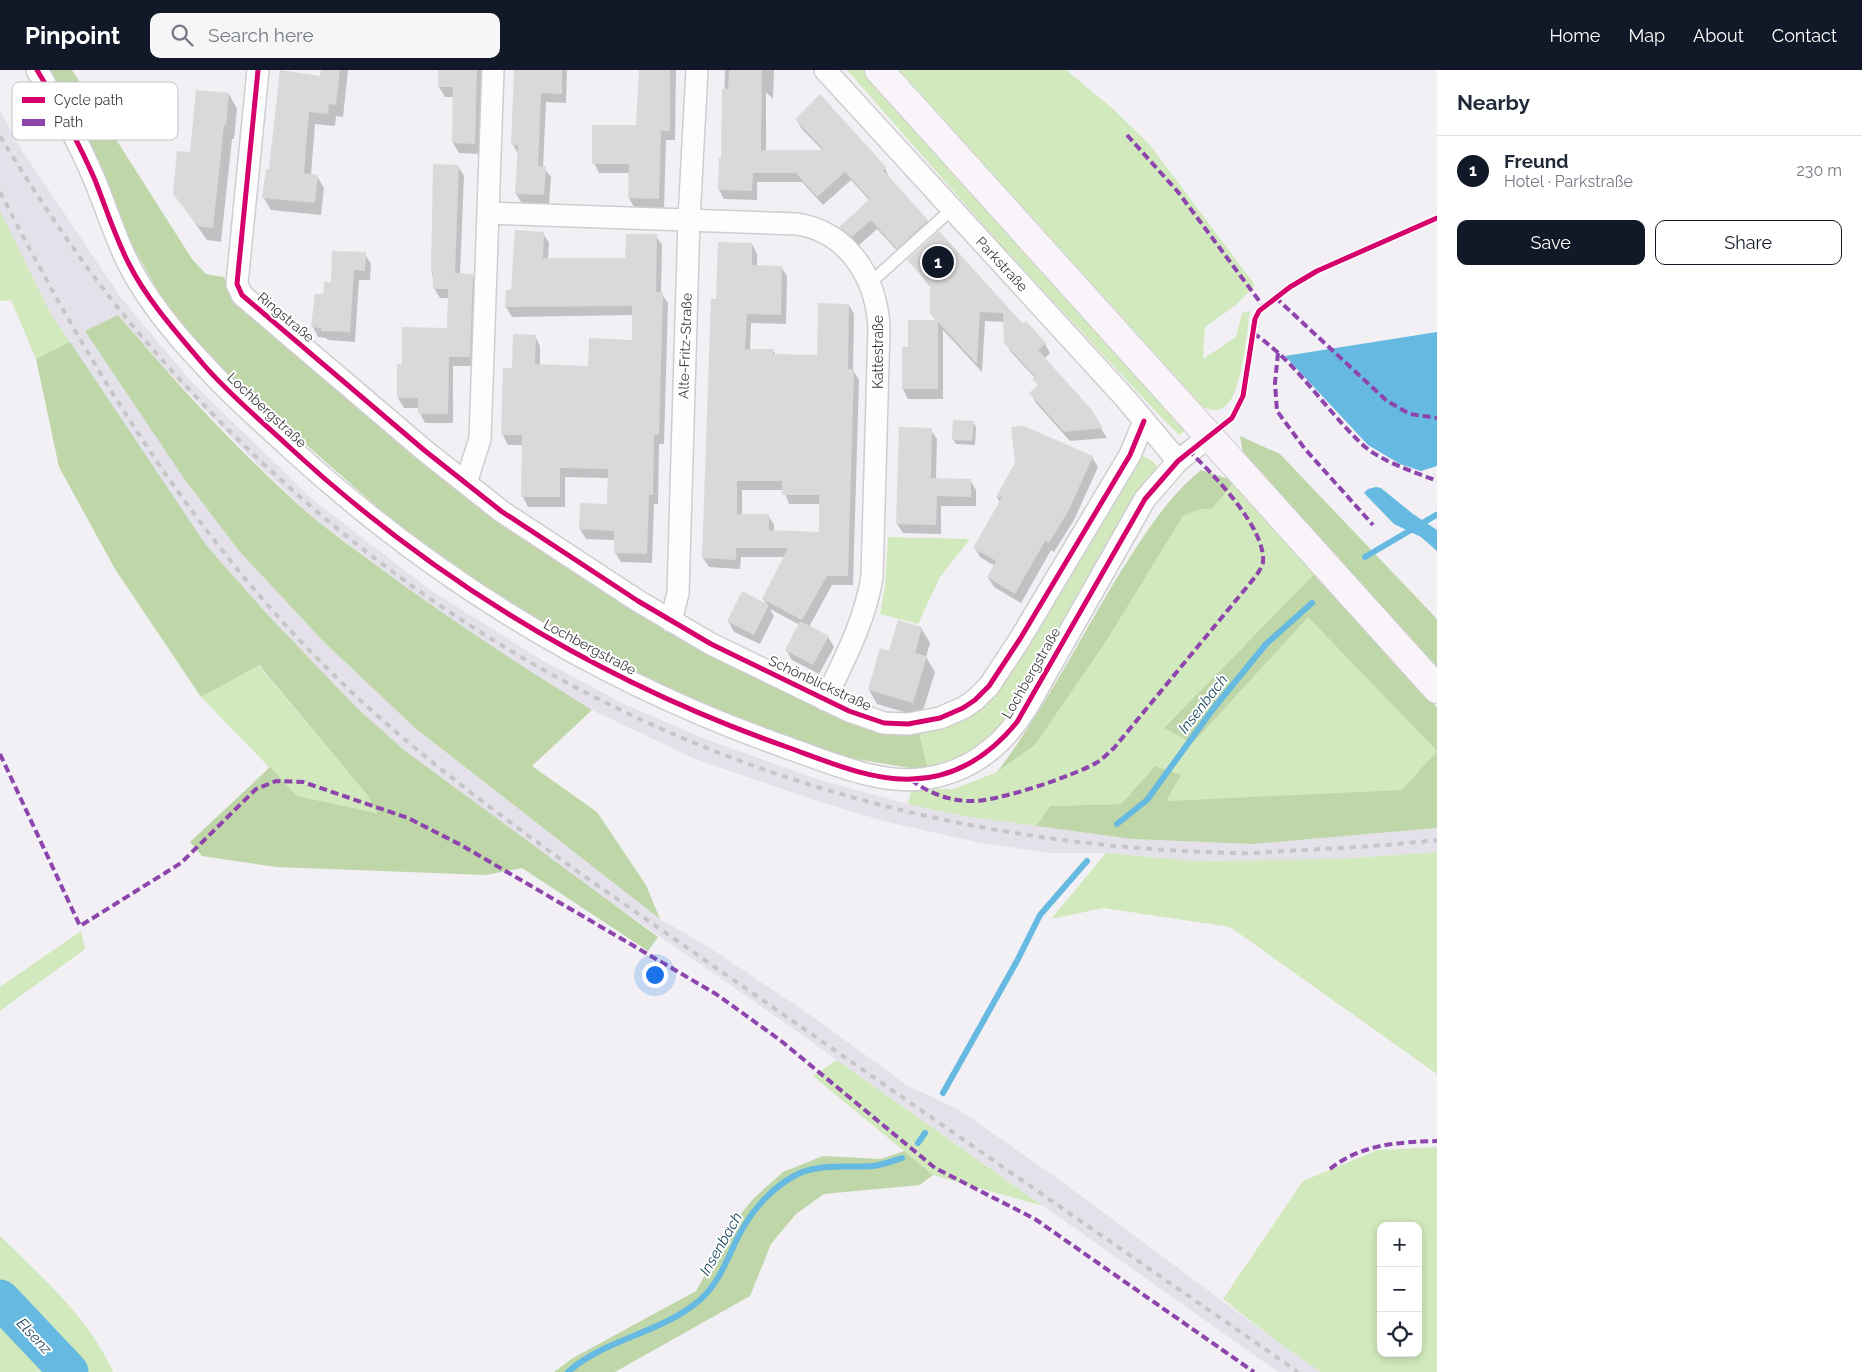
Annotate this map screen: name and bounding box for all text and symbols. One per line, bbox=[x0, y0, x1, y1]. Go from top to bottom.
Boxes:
search box bbox=[150, 13, 500, 58]
text: Pinpoint bbox=[25, 21, 120, 50]
icon: search bbox=[168, 21, 196, 49]
text: Search here bbox=[208, 24, 314, 46]
text: Home bbox=[1549, 25, 1600, 46]
text: Map bbox=[1628, 25, 1665, 46]
text: About bbox=[1693, 25, 1744, 46]
text: Contact bbox=[1772, 25, 1837, 46]
legend bbox=[12, 82, 178, 140]
text: Nearby bbox=[1457, 90, 1530, 115]
text: Cycle path bbox=[54, 92, 123, 108]
text: Path bbox=[54, 114, 83, 130]
text: Freund bbox=[1504, 150, 1569, 172]
text: 1 bbox=[1469, 161, 1477, 180]
text: 230 m bbox=[1797, 161, 1842, 180]
text: Hotel · Parkstraße bbox=[1504, 172, 1633, 191]
button: Save bbox=[1457, 220, 1645, 265]
button: Share bbox=[1655, 220, 1842, 265]
street label: Parkstraße bbox=[973, 233, 1031, 295]
pin: 1 bbox=[922, 243, 954, 281]
street label: Ringstraße bbox=[254, 289, 318, 345]
street label: Alte-Fritz-Straße bbox=[675, 293, 695, 399]
street label: Kattestraße bbox=[870, 315, 886, 389]
street label: Lochbergstraße bbox=[224, 369, 310, 451]
street label: Lochbergstraße bbox=[541, 616, 639, 678]
street label: Lochbergstraße bbox=[998, 625, 1064, 721]
street label: Schönblickstraße bbox=[766, 652, 874, 714]
water label: Insenbach bbox=[1174, 671, 1232, 737]
your location bbox=[642, 962, 668, 988]
water label: Insenbach bbox=[696, 1209, 746, 1279]
map controls bbox=[1377, 1222, 1422, 1357]
button: + bbox=[1377, 1222, 1422, 1267]
button: − bbox=[1377, 1267, 1422, 1312]
button: locate bbox=[1377, 1312, 1422, 1357]
water label: Elsenz bbox=[13, 1314, 56, 1359]

